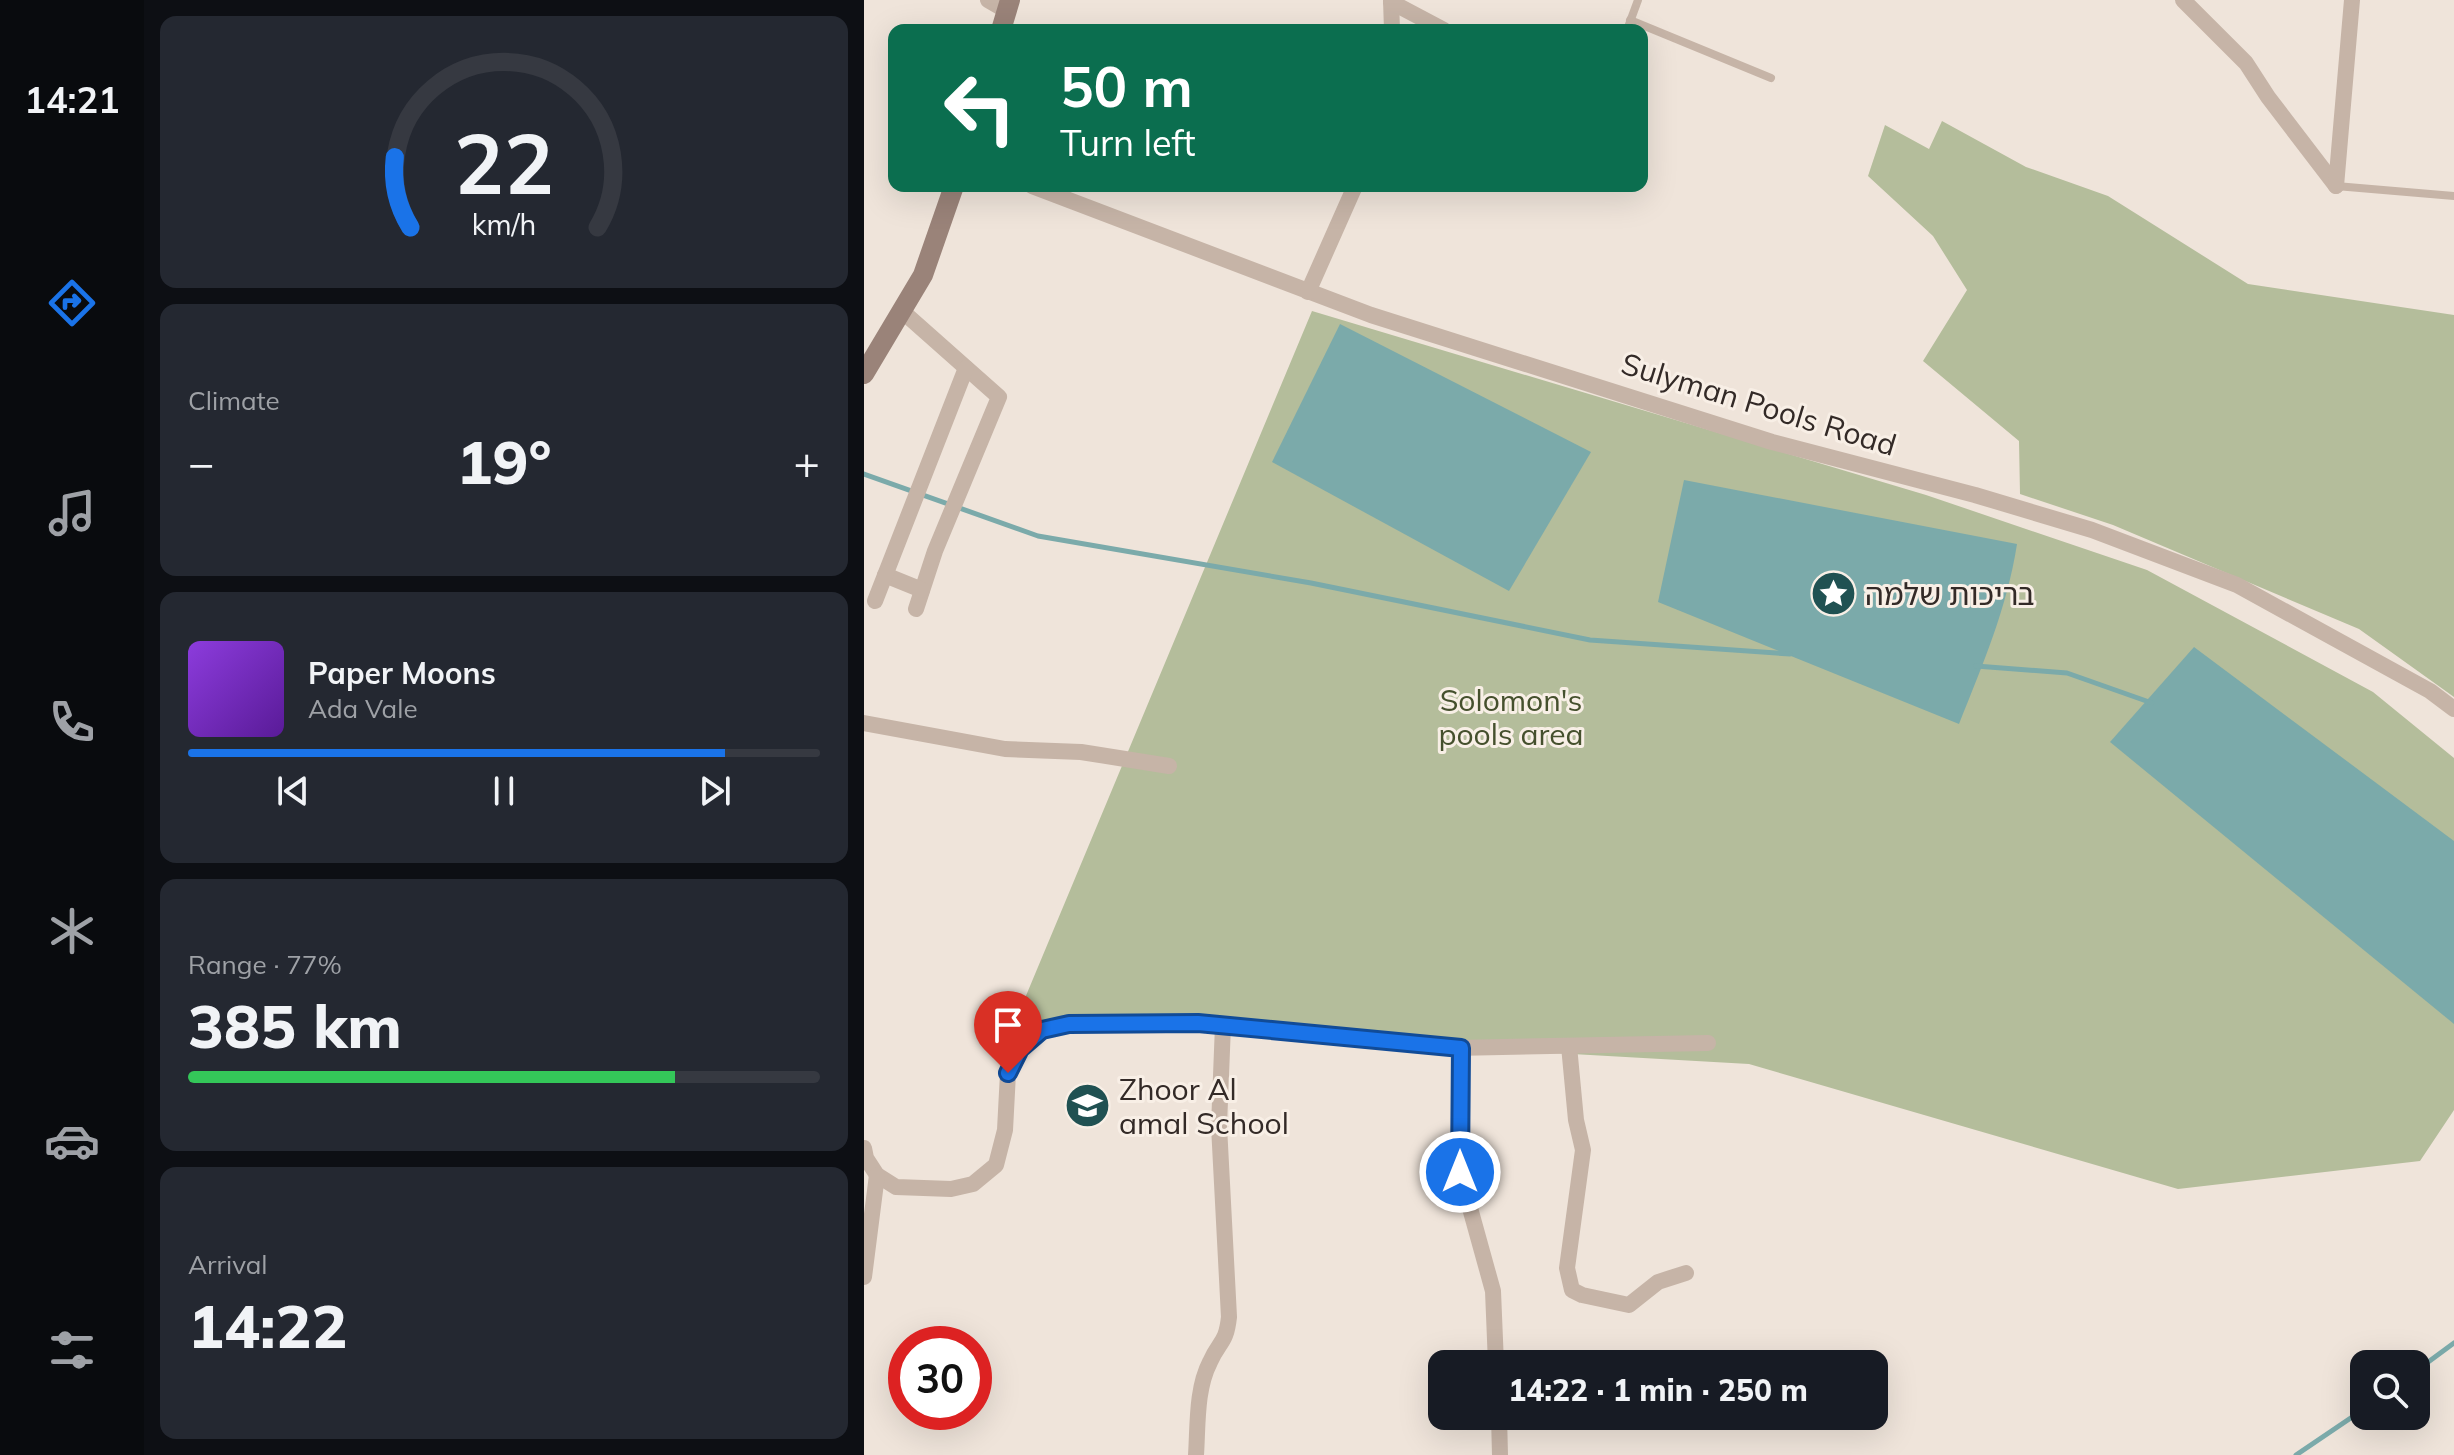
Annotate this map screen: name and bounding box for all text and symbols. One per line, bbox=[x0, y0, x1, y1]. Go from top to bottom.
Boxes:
text: 50 m bbox=[1060, 51, 1193, 121]
icon: left bbox=[928, 56, 1032, 160]
text: 14:21 bbox=[24, 77, 120, 122]
text: 22 bbox=[454, 109, 554, 214]
text: Turn left bbox=[1060, 120, 1196, 165]
text: km/h bbox=[472, 206, 536, 242]
icon: directions bbox=[44, 275, 100, 331]
street label: Sulyman Pools Road bbox=[1617, 344, 1901, 464]
text: Climate bbox=[188, 384, 280, 417]
text: 19° bbox=[456, 424, 552, 499]
text: − bbox=[188, 435, 214, 490]
text: + bbox=[794, 435, 820, 490]
icon: music bbox=[44, 485, 100, 541]
place icon: בריכות שלמה bbox=[1810, 570, 1858, 618]
place label: בריכות שלמה bbox=[1865, 575, 2035, 613]
text: Paper Moons bbox=[308, 654, 496, 692]
park label: Solomon's pools area bbox=[1438, 681, 1584, 753]
text: Ada Vale bbox=[308, 692, 418, 725]
icon: phone bbox=[44, 694, 100, 750]
icon: previous bbox=[271, 769, 315, 813]
icon: pause bbox=[482, 769, 526, 813]
icon: next bbox=[693, 769, 737, 813]
icon: climate bbox=[44, 903, 100, 959]
text: Range · 77% bbox=[188, 948, 342, 981]
text: 385 km bbox=[188, 988, 402, 1063]
pin bbox=[974, 991, 1042, 1073]
icon: arrive bbox=[986, 1003, 1030, 1047]
place label: Zhoor Al amal School bbox=[1119, 1070, 1289, 1142]
school or university icon: Zhoor Al amal School bbox=[1064, 1082, 1112, 1130]
icon: car bbox=[44, 1113, 100, 1169]
position arrow bbox=[1418, 1130, 1502, 1214]
text: Arrival bbox=[188, 1248, 268, 1281]
text: 14:22 bbox=[188, 1288, 348, 1363]
icon: filters bbox=[44, 1322, 100, 1378]
speed limit sign: 30 bbox=[888, 1326, 992, 1430]
map controls bbox=[2350, 1350, 2430, 1430]
button: search bbox=[2350, 1350, 2430, 1430]
text: 14:22 · 1 min · 250 m bbox=[1508, 1371, 1808, 1409]

